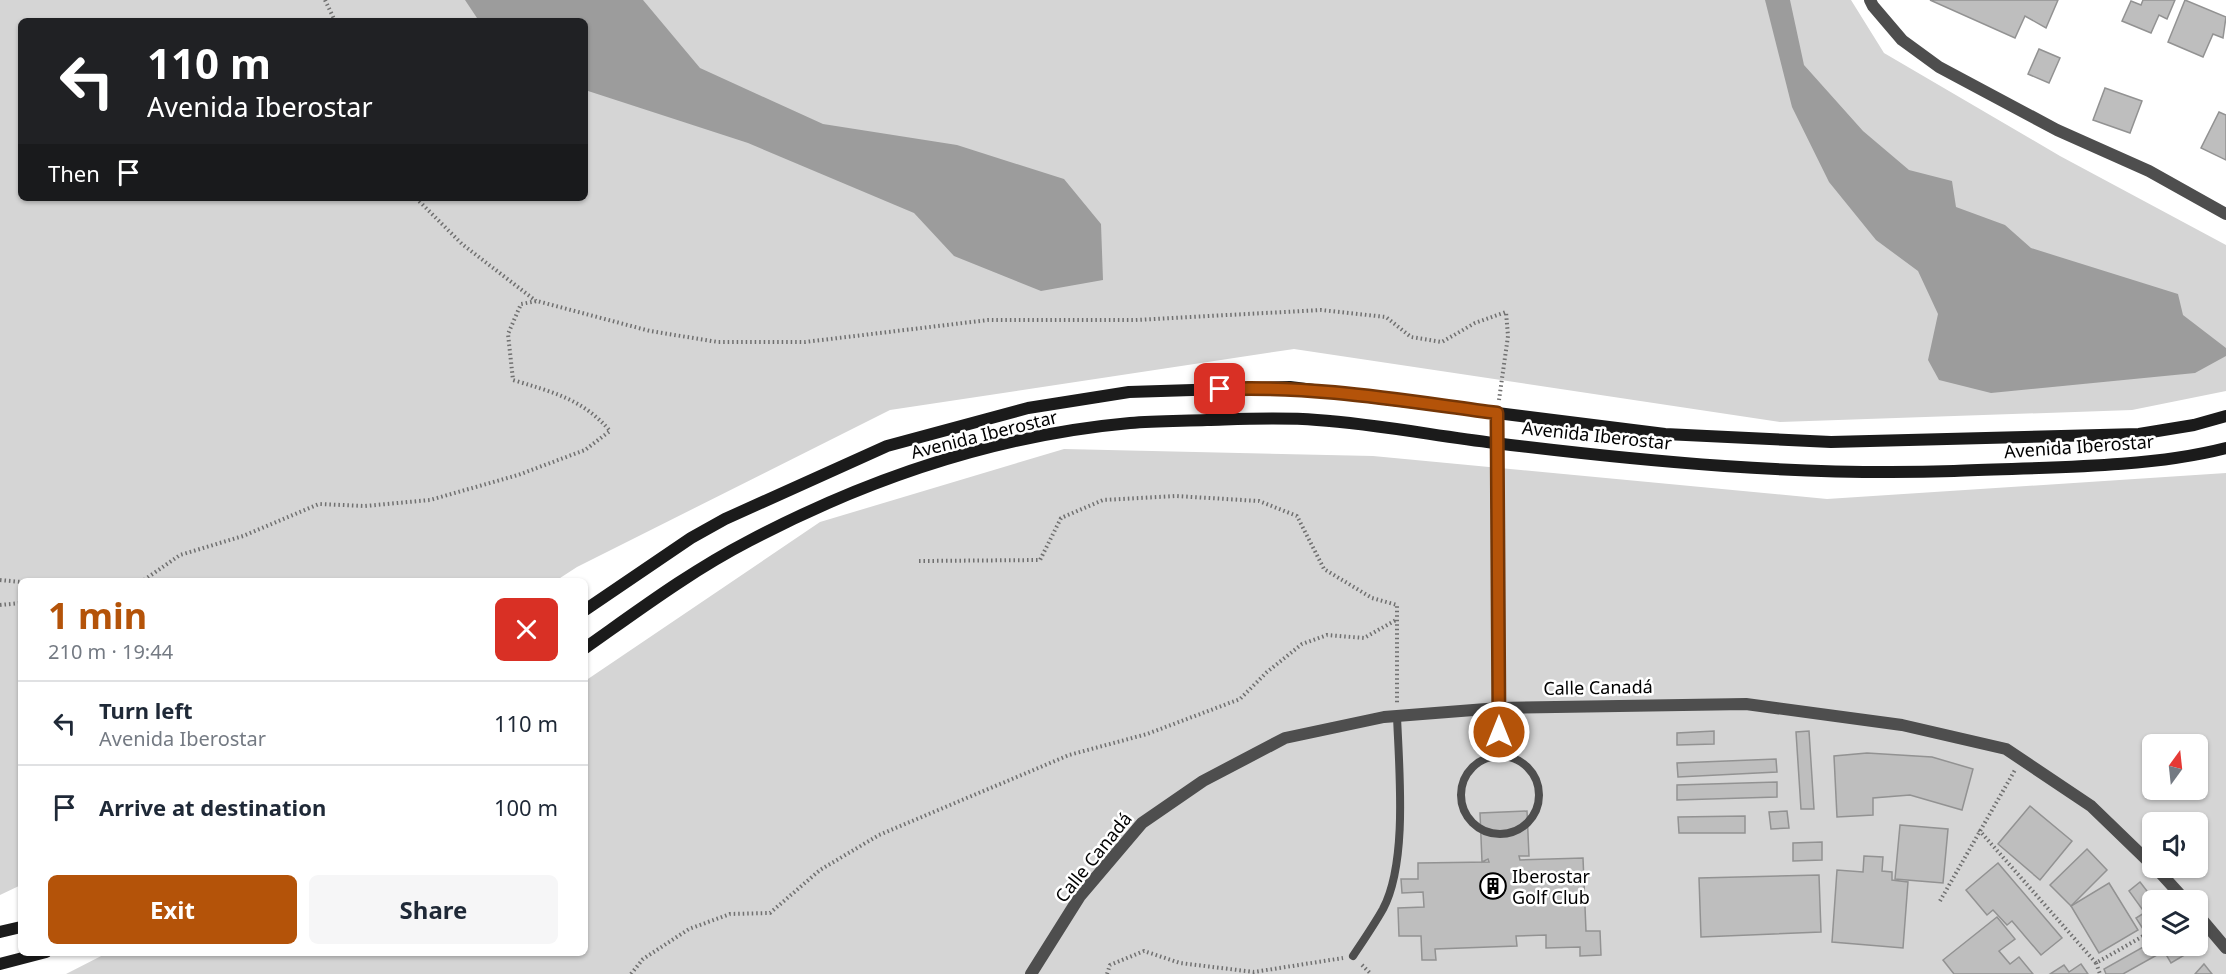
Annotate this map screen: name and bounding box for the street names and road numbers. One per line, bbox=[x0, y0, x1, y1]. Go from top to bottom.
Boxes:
street label: Avenida Iberostar bbox=[908, 404, 1060, 464]
street label: Avenida Iberostar bbox=[1521, 415, 1674, 455]
street label: Avenida Iberostar bbox=[2003, 429, 2155, 463]
street label: Calle Canadá bbox=[1543, 674, 1653, 700]
street label: Calle Canadá bbox=[1049, 807, 1137, 907]

